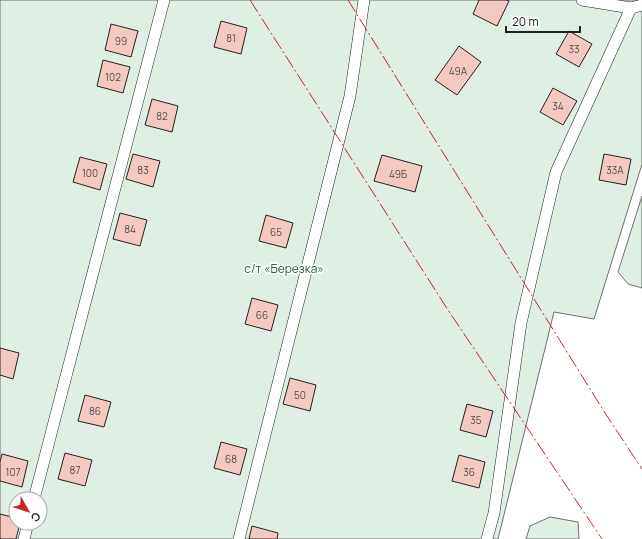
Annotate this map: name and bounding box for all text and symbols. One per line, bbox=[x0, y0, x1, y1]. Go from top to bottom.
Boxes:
scale bar bbox=[506, 8, 580, 34]
text: 20 m bbox=[512, 13, 539, 30]
house number: 81 bbox=[226, 31, 236, 45]
house number: 99 bbox=[115, 34, 127, 48]
house number: 33 bbox=[568, 42, 580, 56]
house number: 49А bbox=[449, 64, 468, 78]
house number: 102 bbox=[105, 70, 121, 84]
house number: 34 bbox=[552, 99, 564, 113]
house number: 82 bbox=[156, 109, 168, 123]
house number: 83 bbox=[137, 163, 149, 177]
house number: 33А bbox=[606, 163, 624, 177]
house number: 100 bbox=[82, 166, 98, 180]
house number: 49Б bbox=[389, 167, 407, 181]
house number: 84 bbox=[124, 222, 136, 236]
house number: 65 bbox=[270, 225, 282, 239]
park label: с/т «Березка» bbox=[244, 260, 324, 277]
house number: 66 bbox=[256, 308, 268, 322]
house number: 50 bbox=[294, 388, 306, 402]
house number: 86 bbox=[89, 404, 101, 418]
house number: 35 bbox=[470, 413, 482, 427]
house number: 68 bbox=[225, 452, 237, 466]
house number: 87 bbox=[70, 463, 80, 477]
house number: 107 bbox=[5, 465, 21, 479]
house number: 36 bbox=[463, 465, 475, 479]
north arrow bbox=[8, 491, 48, 531]
text: С bbox=[28, 510, 45, 525]

